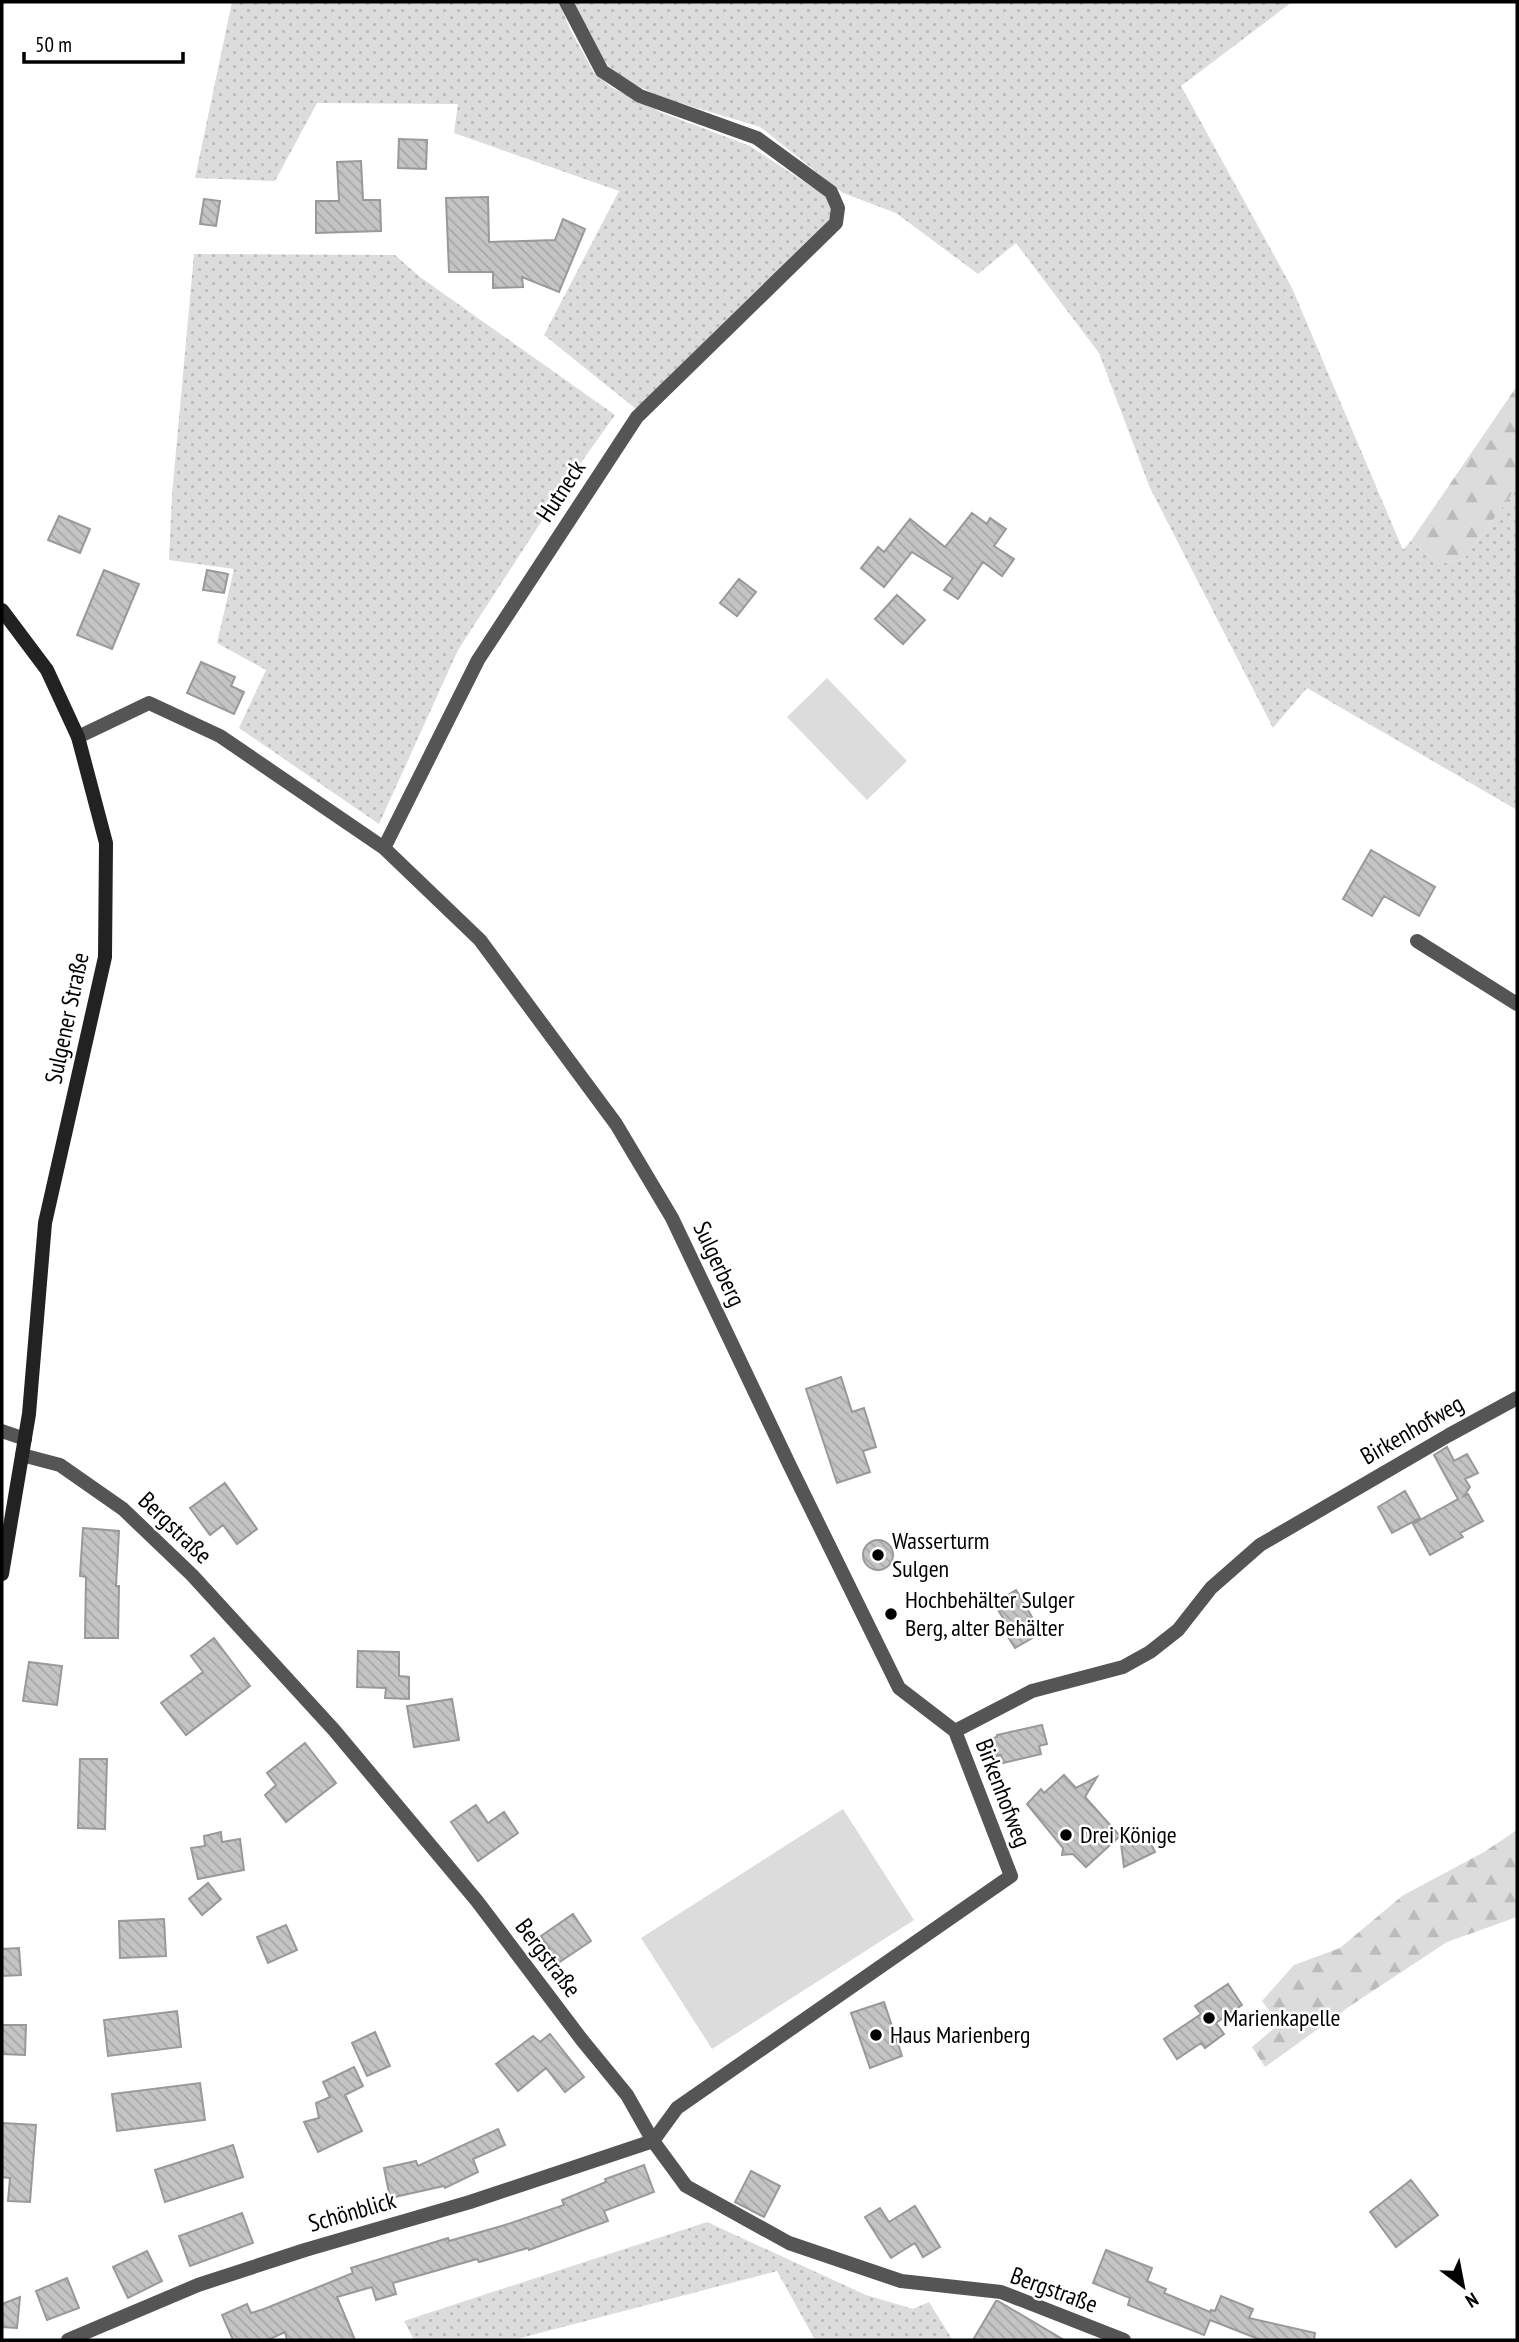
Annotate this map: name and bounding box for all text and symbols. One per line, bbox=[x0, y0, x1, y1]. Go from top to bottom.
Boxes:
scale bar bbox=[24, 21, 184, 65]
text: 50 m bbox=[35, 31, 72, 58]
street label: Hutneck bbox=[529, 453, 592, 528]
street label: Sulgener Straße bbox=[37, 949, 96, 1086]
street label: Sulgerberg bbox=[686, 1216, 753, 1311]
street label: Birkenhofweg bbox=[1355, 1388, 1469, 1471]
street label: Bergstraße bbox=[132, 1485, 219, 1570]
place label: Wasserturm Sulgen bbox=[892, 1525, 989, 1584]
marker: Wasserturm Sulgen bbox=[870, 1547, 886, 1563]
place label: Hochbehälter Sulger Berg, alter Behälter bbox=[905, 1584, 1075, 1643]
marker: Hochbehälter Sulger Berg, alter Behälter bbox=[883, 1606, 899, 1622]
street label: Birkenhofweg bbox=[969, 1734, 1038, 1851]
place label: Drei Könige bbox=[1080, 1819, 1177, 1850]
marker: Drei Könige bbox=[1058, 1827, 1074, 1843]
street label: Bergstraße bbox=[509, 1912, 588, 2003]
place label: Marienkapelle bbox=[1223, 2002, 1340, 2033]
marker: Marienkapelle bbox=[1201, 2010, 1217, 2026]
place label: Haus Marienberg bbox=[890, 2019, 1030, 2050]
marker: Haus Marienberg bbox=[868, 2027, 884, 2043]
street label: Schönblick bbox=[305, 2184, 400, 2239]
north arrow bbox=[1428, 2251, 1498, 2321]
street label: Bergstraße bbox=[1006, 2259, 1102, 2320]
text: N bbox=[1461, 2288, 1483, 2313]

